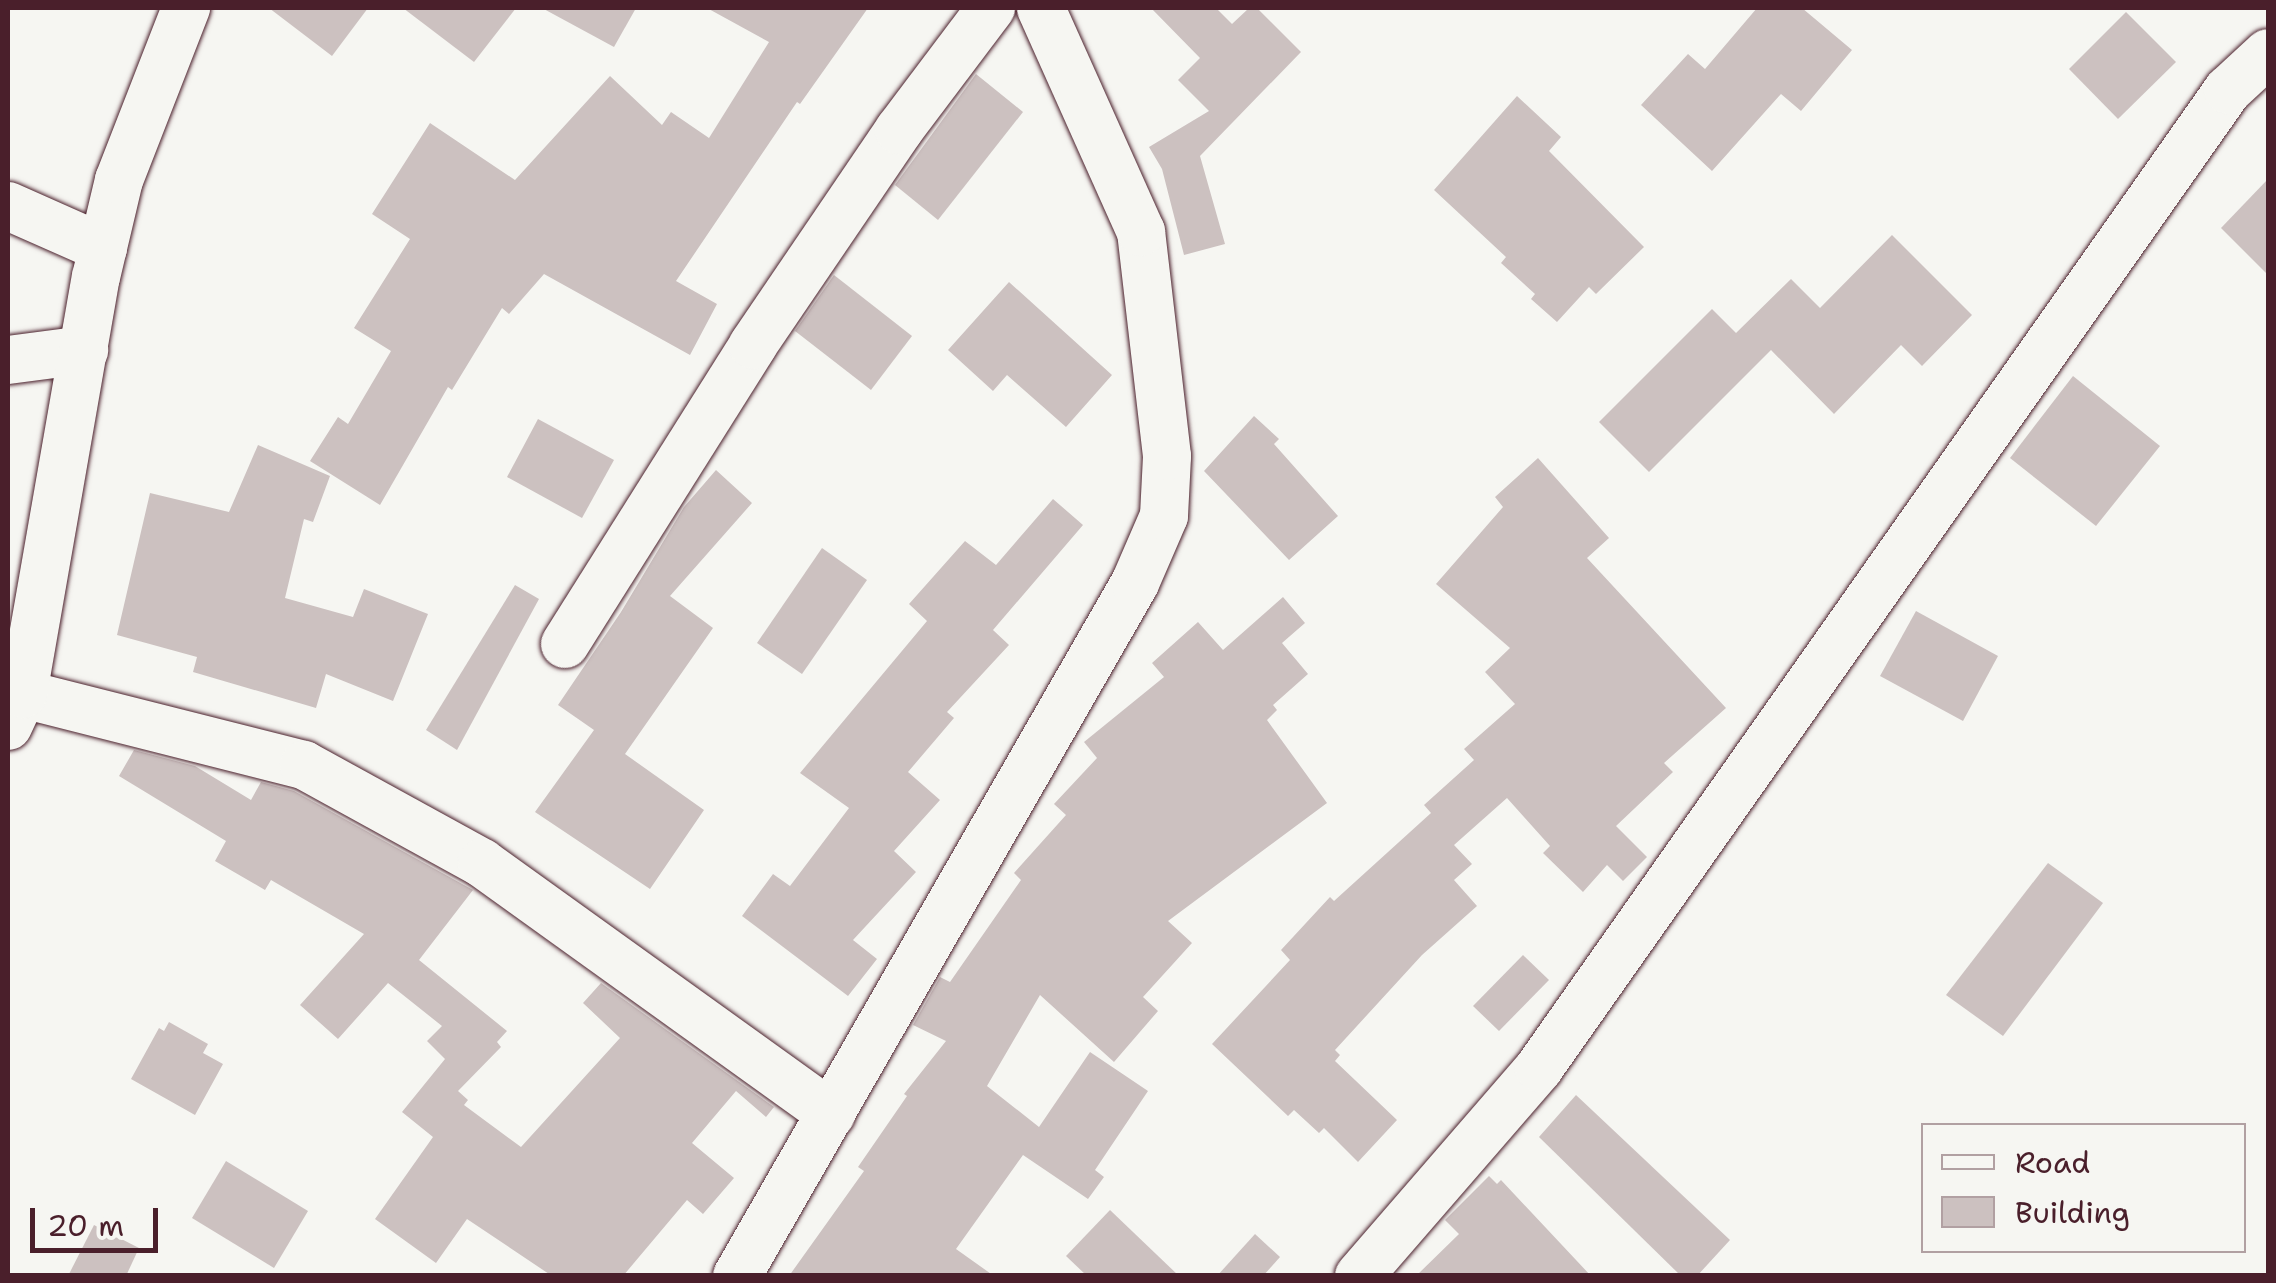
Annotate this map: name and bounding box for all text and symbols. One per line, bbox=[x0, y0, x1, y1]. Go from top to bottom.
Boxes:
legend bbox=[1921, 1123, 2246, 1253]
text: Road bbox=[2015, 1142, 2090, 1183]
scale bar bbox=[35, 1188, 162, 1250]
text: Building bbox=[2015, 1192, 2130, 1233]
text: 20 m bbox=[47, 1205, 124, 1246]

